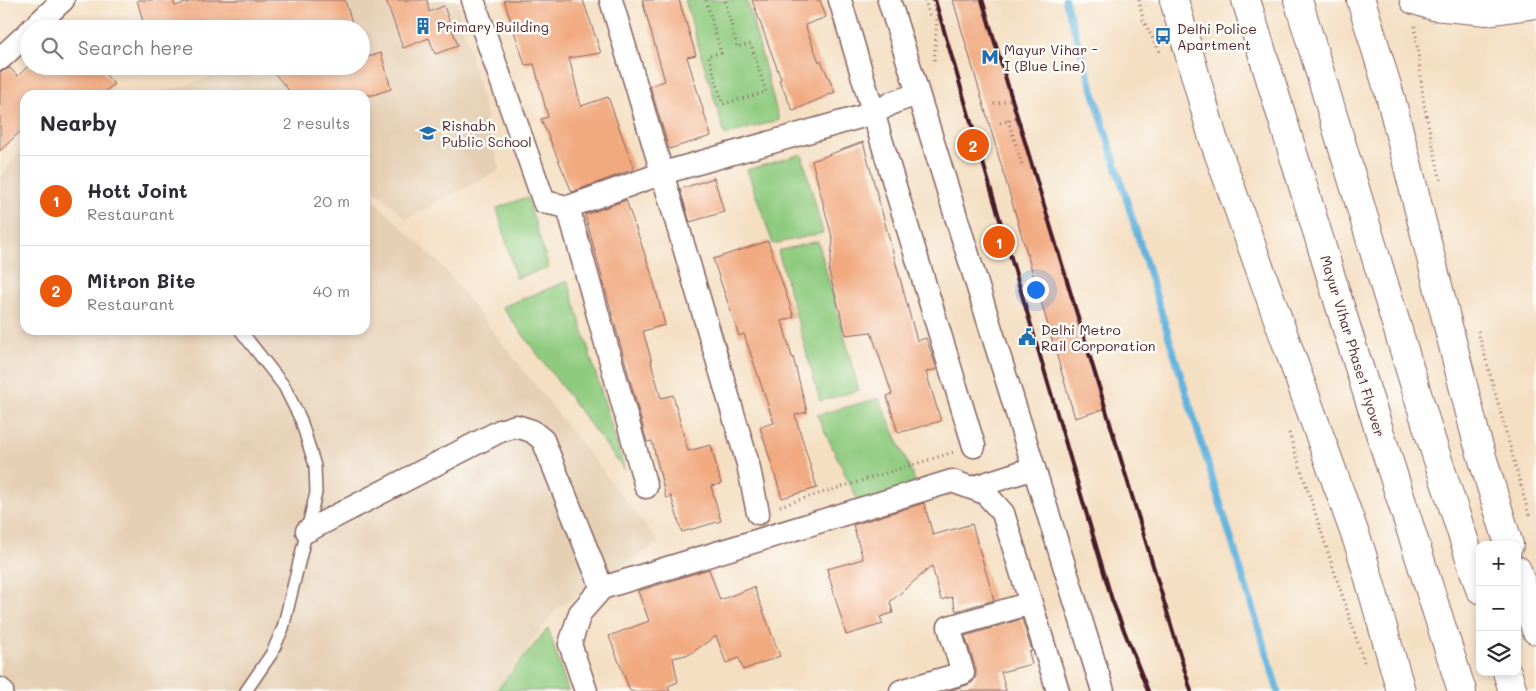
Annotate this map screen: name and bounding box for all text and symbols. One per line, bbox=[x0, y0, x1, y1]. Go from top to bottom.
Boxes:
building icon: Primary Building bbox=[413, 16, 433, 36]
place label: Primary Building bbox=[437, 17, 549, 36]
place label: Delhi Police Apartment bbox=[1177, 19, 1257, 54]
search box bbox=[20, 20, 370, 75]
bus stop icon: Delhi Police Apartment bbox=[1153, 26, 1173, 46]
icon: search bbox=[38, 34, 66, 62]
text: Search here bbox=[78, 35, 194, 60]
place label: Mayur Vihar - I (Blue Line) bbox=[1004, 40, 1098, 75]
metro station icon: Mayur Vihar - I (Blue Line) bbox=[980, 47, 1000, 67]
text: Nearby bbox=[40, 109, 117, 136]
text: 2 results bbox=[283, 112, 350, 133]
place label: Rishabh Public School bbox=[442, 116, 532, 151]
school or university icon: Rishabh Public School bbox=[418, 123, 438, 143]
pin: 2 bbox=[957, 126, 989, 164]
text: Hott Joint bbox=[87, 178, 187, 203]
text: 1 bbox=[52, 190, 60, 211]
text: 20 m bbox=[313, 190, 350, 211]
text: Restaurant bbox=[87, 203, 175, 224]
pin: 1 bbox=[983, 223, 1015, 261]
street label: Mayur Vihar Phase1 Flyover bbox=[1316, 253, 1390, 439]
text: Mitron Bite bbox=[87, 268, 195, 293]
your location bbox=[1023, 277, 1049, 303]
text: 2 bbox=[52, 280, 60, 301]
text: 40 m bbox=[313, 280, 350, 301]
text: Restaurant bbox=[87, 293, 175, 314]
place label: Delhi Metro Rail Corporation bbox=[1041, 320, 1156, 355]
public building icon: Delhi Metro Rail Corporation bbox=[1017, 327, 1037, 347]
map controls bbox=[1476, 541, 1521, 676]
button: + bbox=[1476, 541, 1521, 586]
button: − bbox=[1476, 586, 1521, 631]
button: layers bbox=[1476, 631, 1521, 676]

